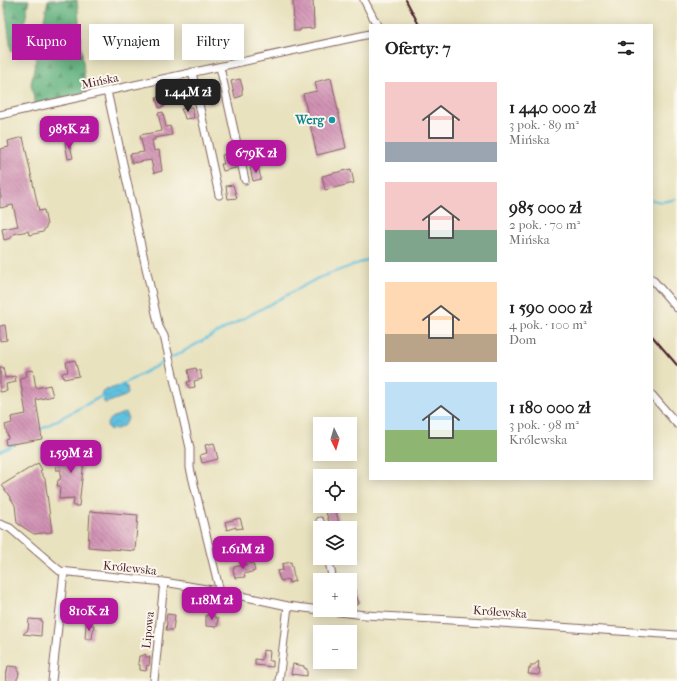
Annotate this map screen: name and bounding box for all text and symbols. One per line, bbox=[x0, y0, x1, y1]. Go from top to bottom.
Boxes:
chip: Kupno bbox=[12, 24, 81, 60]
chip: Wynajem bbox=[89, 24, 174, 60]
chip: Filtry bbox=[182, 24, 244, 60]
icon: filters bbox=[615, 37, 637, 59]
text: Oferty: 7 bbox=[385, 38, 451, 58]
street label: Mińska bbox=[80, 70, 120, 92]
pin: 1.44M zł bbox=[147, 79, 229, 113]
text: 1.44M zł bbox=[165, 84, 211, 99]
text: 1 440 000 zł bbox=[509, 97, 596, 117]
icon: home bbox=[417, 98, 465, 146]
place label: Werg bbox=[295, 113, 325, 128]
marker: Werg bbox=[327, 115, 337, 125]
pin: 985K zł bbox=[32, 116, 106, 150]
text: 3 pok. · 89 m² bbox=[509, 117, 579, 132]
text: 985K zł bbox=[49, 121, 89, 136]
text: Mińska bbox=[509, 132, 550, 147]
pin: 679K zł bbox=[219, 140, 293, 174]
text: 679K zł bbox=[235, 145, 277, 160]
text: 985 000 zł bbox=[509, 197, 581, 217]
icon: home bbox=[417, 198, 465, 246]
text: 2 pok. · 70 m² bbox=[509, 217, 580, 232]
text: Mińska bbox=[509, 232, 550, 247]
text: 1 590 000 zł bbox=[509, 297, 592, 317]
icon: home bbox=[417, 298, 465, 346]
text: 4 pok. · 100 m² bbox=[509, 317, 587, 332]
text: Dom bbox=[509, 332, 536, 347]
text: 1 180 000 zł bbox=[509, 397, 590, 417]
icon: home bbox=[417, 398, 465, 446]
north arrow bbox=[313, 417, 357, 461]
map controls bbox=[313, 417, 357, 669]
text: 3 pok. · 98 m² bbox=[509, 417, 579, 432]
text: Królewska bbox=[509, 432, 567, 447]
pin: 1.59M zł bbox=[30, 440, 112, 474]
text: 1.59M zł bbox=[49, 445, 93, 460]
button: locate bbox=[313, 469, 357, 513]
button: layers bbox=[313, 521, 357, 565]
pin: 1.61M zł bbox=[202, 536, 284, 570]
text: 1.61M zł bbox=[222, 541, 264, 556]
street label: Królewska bbox=[102, 558, 158, 578]
button: + bbox=[313, 573, 357, 617]
pin: 1.18M zł bbox=[171, 587, 253, 621]
text: 1.18M zł bbox=[191, 592, 233, 607]
pin: 810K zł bbox=[52, 598, 126, 632]
text: 810K zł bbox=[69, 603, 109, 618]
street label: Królewska bbox=[473, 603, 528, 621]
street label: Lipowa bbox=[139, 610, 157, 649]
button: − bbox=[313, 625, 357, 669]

